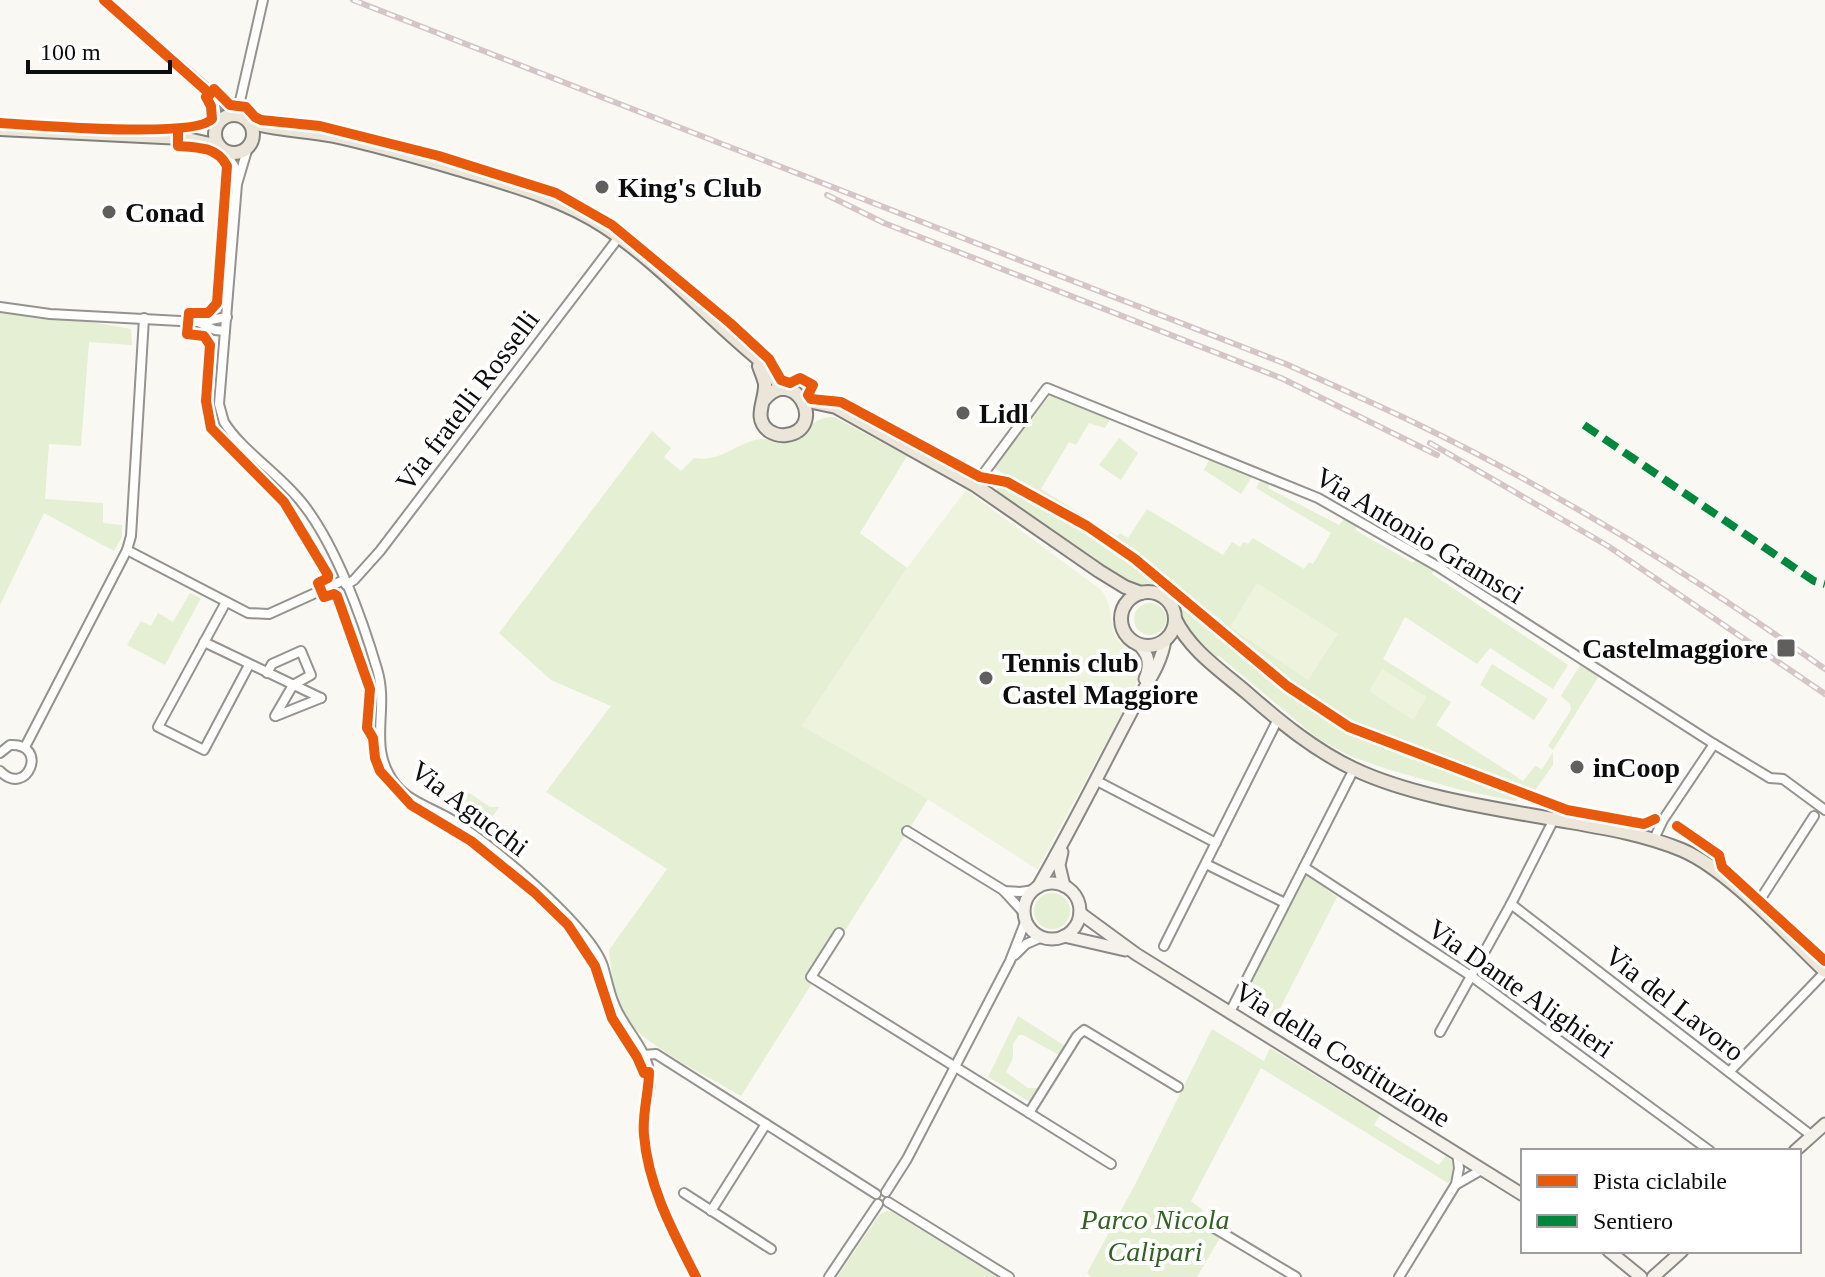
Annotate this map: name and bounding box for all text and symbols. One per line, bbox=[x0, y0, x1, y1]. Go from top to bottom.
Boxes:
scale bar bbox=[28, 24, 170, 74]
text: 100 m bbox=[40, 39, 101, 65]
place label: King's Club bbox=[618, 172, 762, 203]
marker: King's Club bbox=[593, 178, 611, 196]
place label: Conad bbox=[125, 197, 205, 228]
marker: Conad bbox=[100, 203, 118, 221]
street label: Via fratelli Rosselli bbox=[390, 304, 545, 497]
place label: Lidl bbox=[979, 398, 1029, 429]
marker: Lidl bbox=[954, 404, 972, 422]
street label: Via Antonio Gramsci bbox=[1310, 461, 1530, 610]
place label: Castelmaggiore bbox=[1582, 633, 1768, 664]
marker: Castelmaggiore bbox=[1775, 637, 1797, 659]
place label: Tennis club Castel Maggiore bbox=[1002, 647, 1198, 710]
marker: Tennis club Castel Maggiore bbox=[977, 669, 995, 687]
place label: inCoop bbox=[1593, 752, 1680, 783]
street label: Via Agucchi bbox=[405, 754, 535, 863]
marker: inCoop bbox=[1568, 758, 1586, 776]
street label: Via Dante Alighieri bbox=[1422, 913, 1620, 1064]
street label: Via del Lavoro bbox=[1599, 940, 1750, 1067]
street label: Via della Costituzione bbox=[1229, 975, 1456, 1133]
legend bbox=[1521, 1149, 1801, 1253]
text: Pista ciclabile bbox=[1593, 1168, 1727, 1194]
park label: Parco Nicola Calipari bbox=[1079, 1204, 1230, 1267]
text: Sentiero bbox=[1593, 1208, 1673, 1234]

